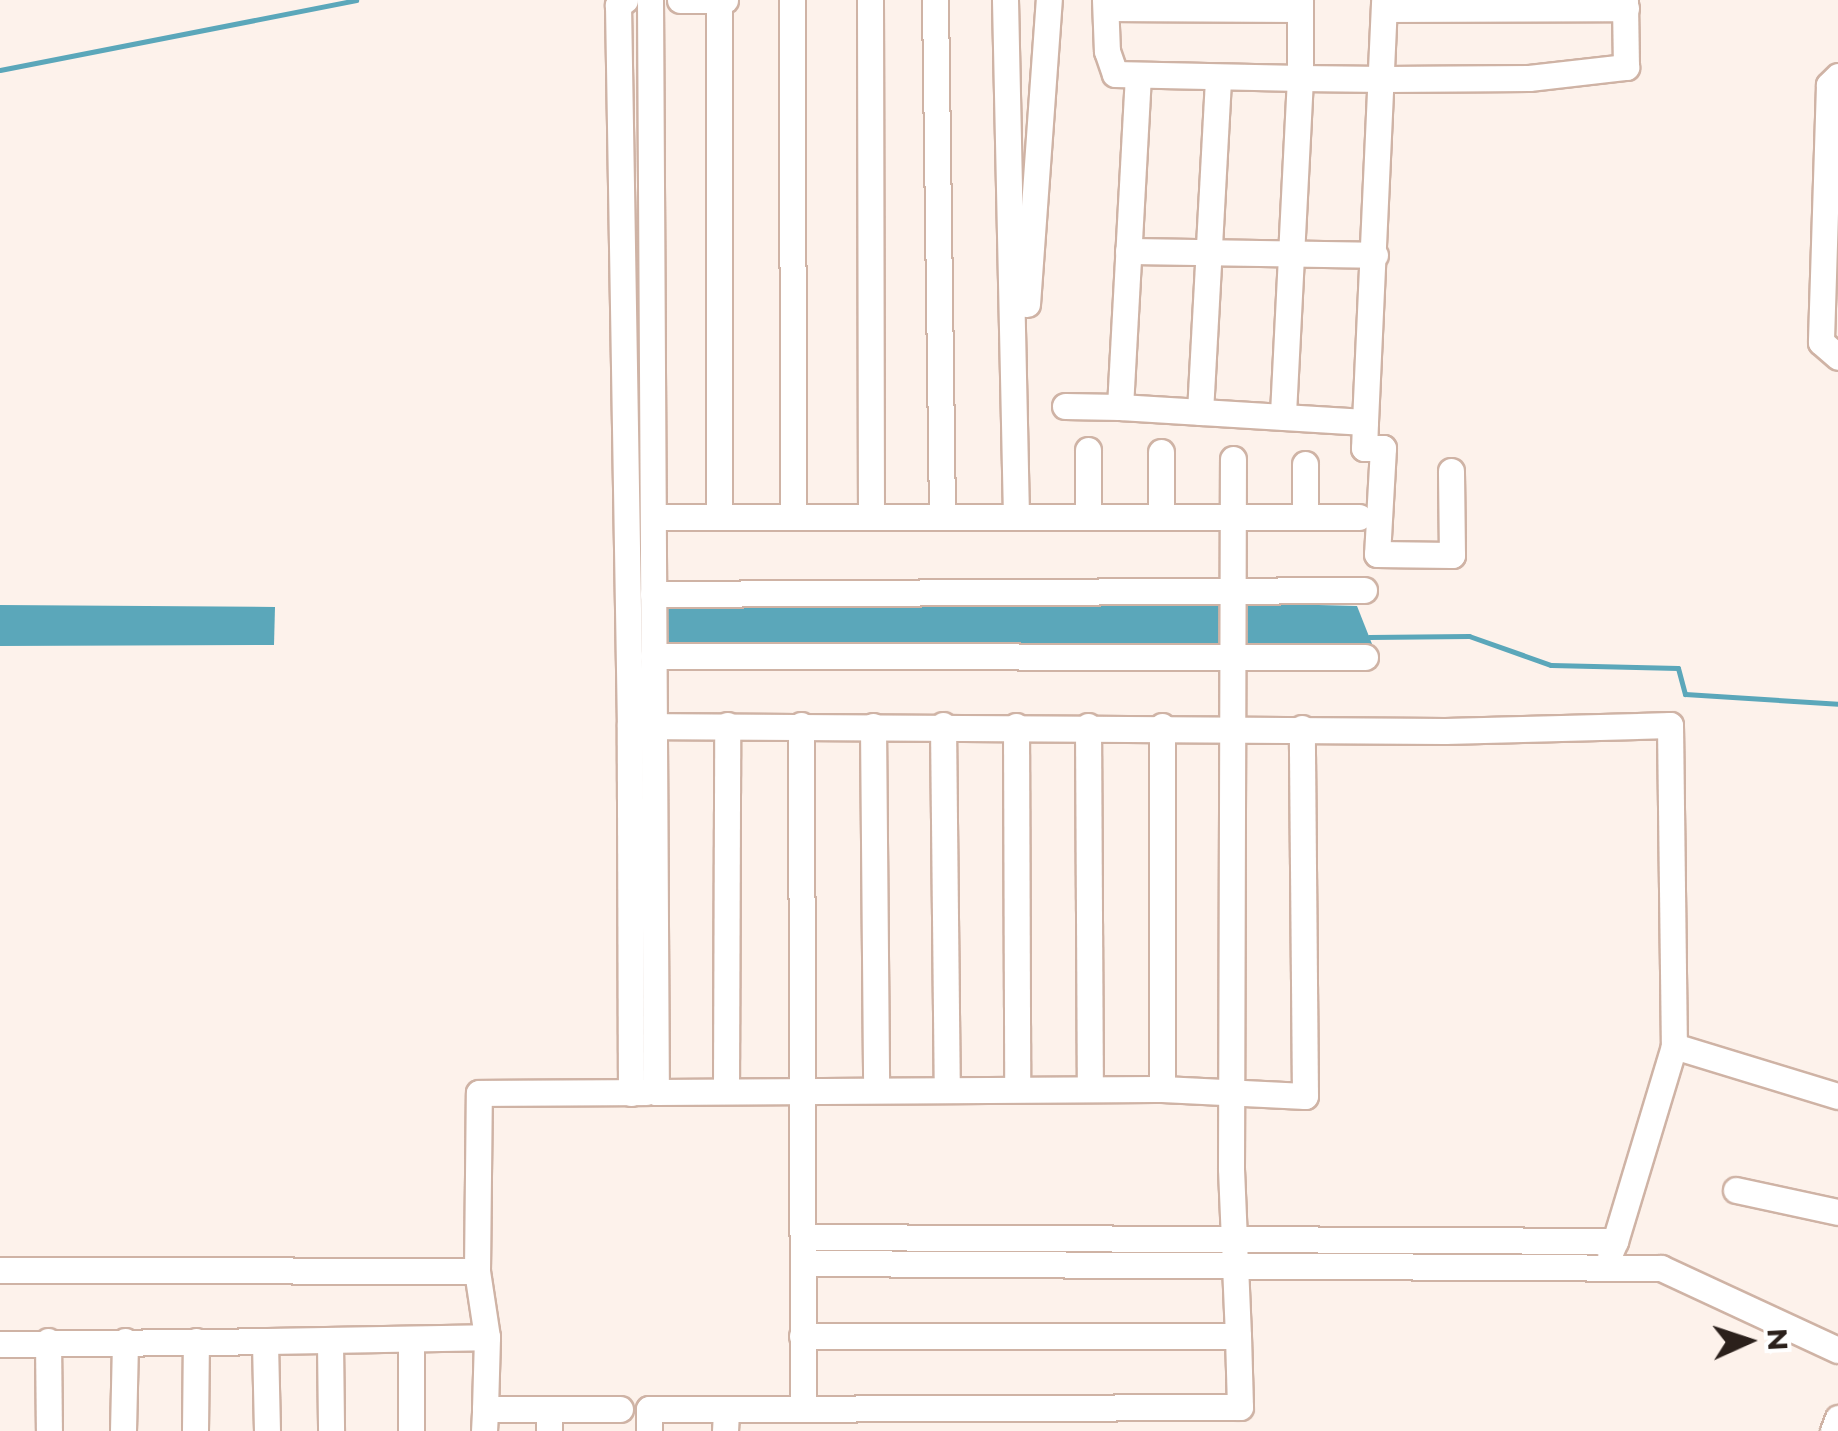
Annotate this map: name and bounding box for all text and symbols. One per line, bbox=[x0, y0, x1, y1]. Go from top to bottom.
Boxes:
north arrow bbox=[1698, 1291, 1798, 1391]
text: N bbox=[1760, 1327, 1796, 1352]

